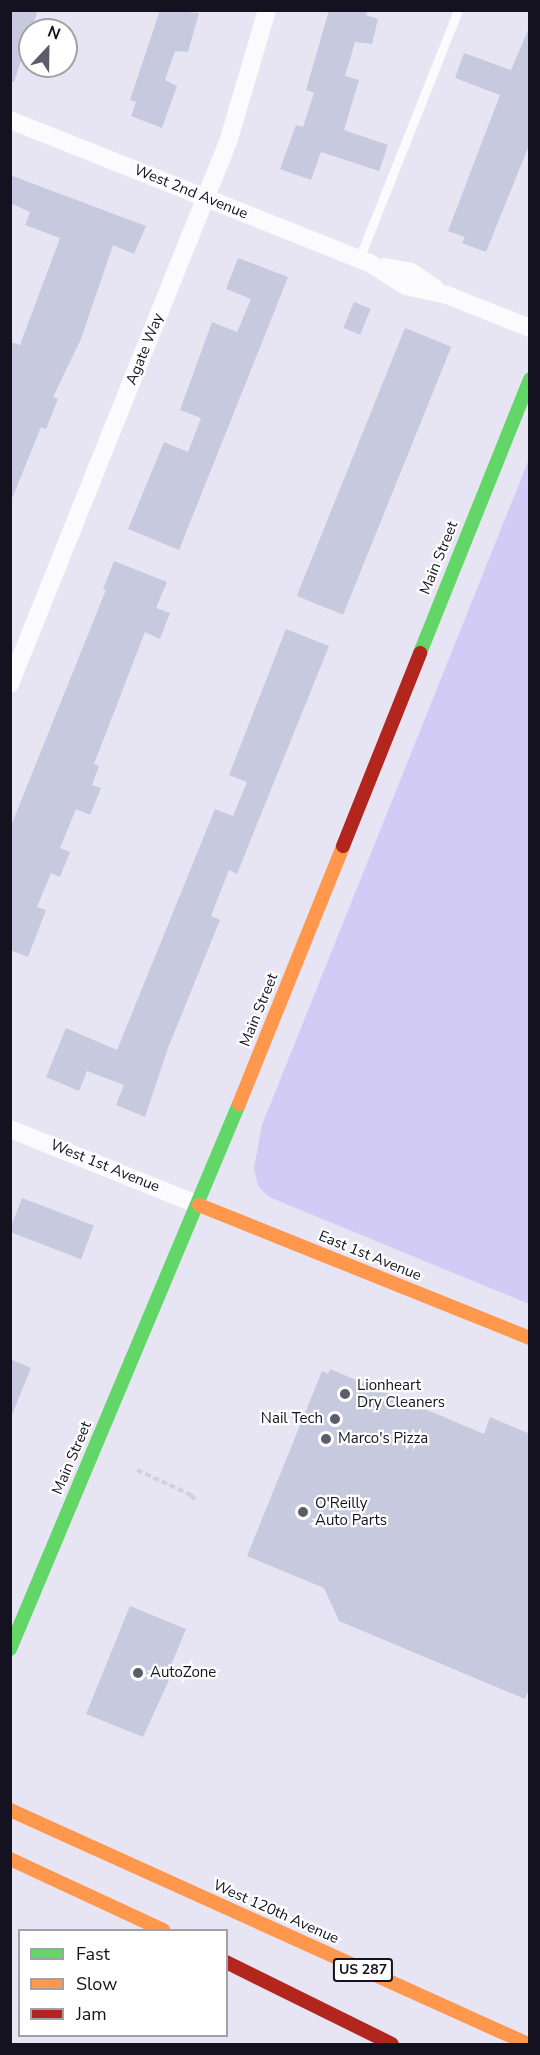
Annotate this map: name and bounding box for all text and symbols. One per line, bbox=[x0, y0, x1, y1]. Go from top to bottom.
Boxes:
north arrow bbox=[18, 18, 78, 78]
text: N bbox=[44, 21, 64, 46]
street label: West 2nd Avenue bbox=[132, 161, 250, 223]
street label: Agate Way bbox=[122, 310, 168, 388]
street label: Main Street bbox=[416, 519, 462, 597]
street label: Main Street bbox=[236, 971, 282, 1049]
street label: West 1st Avenue bbox=[48, 1136, 162, 1196]
street label: East 1st Avenue bbox=[316, 1227, 424, 1285]
place label: Lionheart Dry Cleaners bbox=[357, 1376, 445, 1411]
marker: Lionheart Dry Cleaners bbox=[338, 1387, 352, 1401]
place label: Nail Tech bbox=[261, 1410, 323, 1428]
marker: Nail Tech bbox=[328, 1412, 342, 1426]
street label: Main Street bbox=[49, 1419, 95, 1497]
place label: Marco's Pizza bbox=[338, 1430, 428, 1448]
marker: Marco's Pizza bbox=[319, 1432, 333, 1446]
place label: O'Reilly Auto Parts bbox=[315, 1494, 387, 1529]
marker: O'Reilly Auto Parts bbox=[296, 1505, 310, 1519]
place label: AutoZone bbox=[150, 1664, 216, 1682]
marker: AutoZone bbox=[131, 1666, 145, 1680]
street label: West 120th Avenue bbox=[210, 1876, 342, 1948]
legend bbox=[18, 1929, 228, 2037]
text: Fast bbox=[76, 1942, 110, 1966]
road number: US 287 bbox=[332, 1959, 394, 1981]
text: Slow bbox=[76, 1972, 117, 1996]
text: Jam bbox=[76, 2002, 107, 2026]

